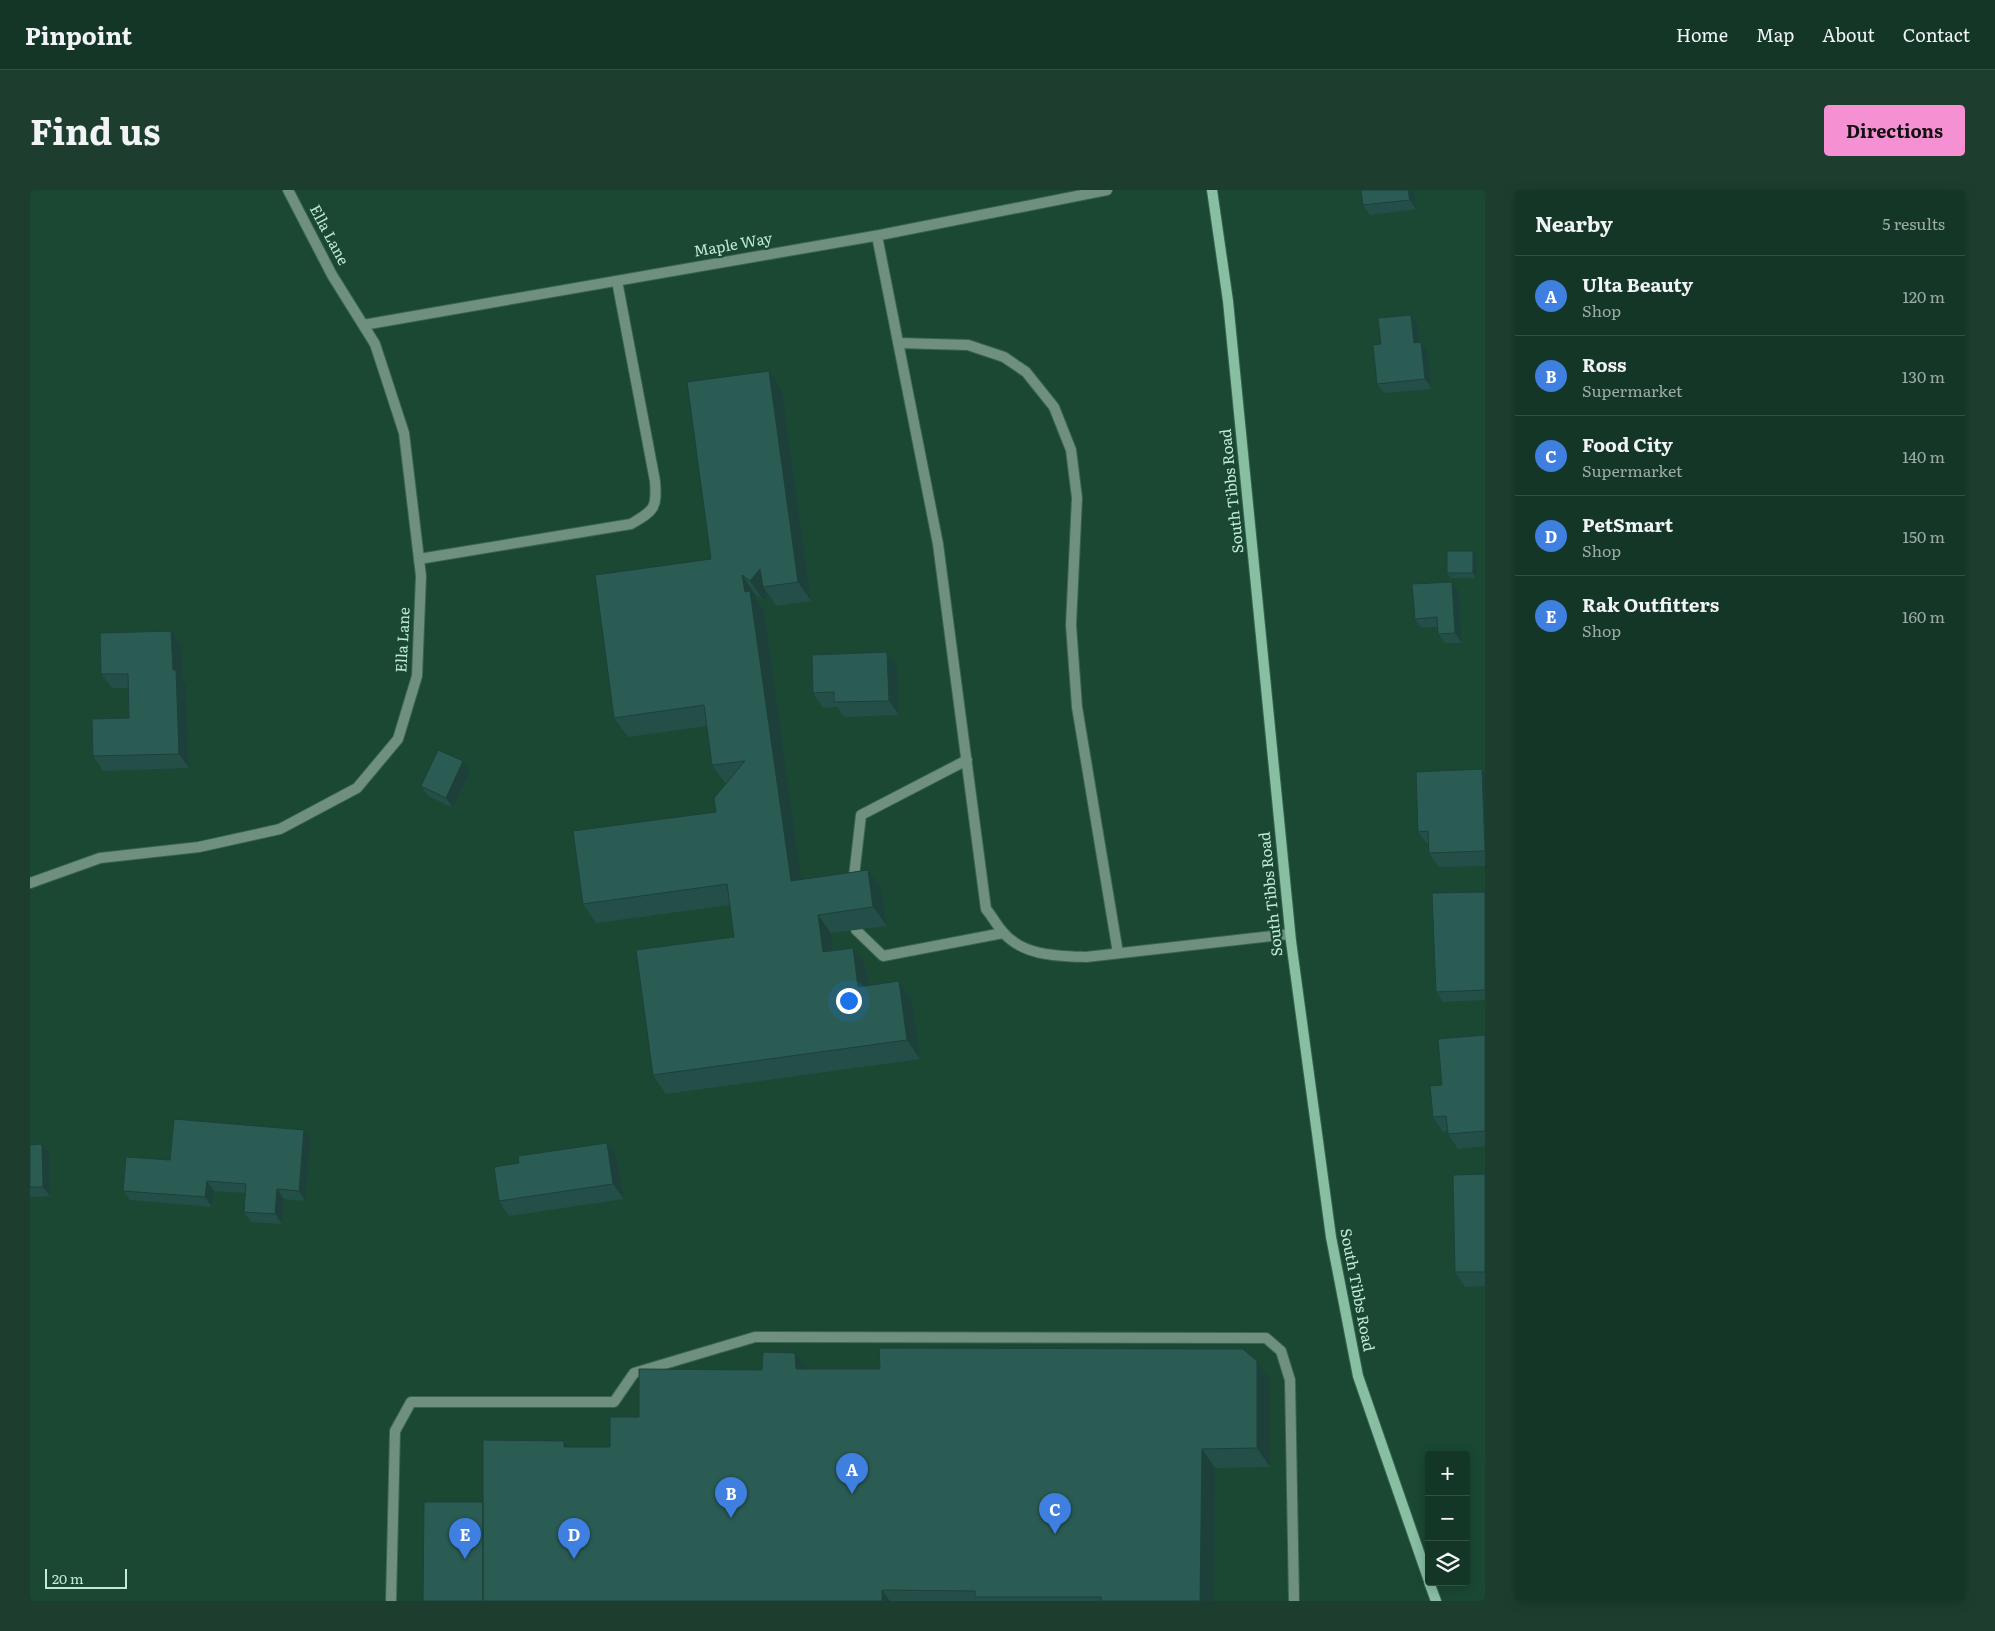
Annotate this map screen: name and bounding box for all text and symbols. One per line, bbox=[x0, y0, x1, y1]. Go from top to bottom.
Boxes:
text: Pinpoint bbox=[25, 17, 132, 52]
text: Home bbox=[1676, 21, 1728, 48]
text: Map bbox=[1756, 21, 1794, 48]
text: About bbox=[1822, 21, 1875, 48]
text: Contact bbox=[1903, 21, 1970, 48]
text: Find us bbox=[30, 104, 160, 156]
button: Directions bbox=[1824, 105, 1965, 156]
street label: Ella Lane bbox=[305, 200, 356, 269]
text: Nearby bbox=[1535, 207, 1613, 238]
text: 5 results bbox=[1882, 211, 1945, 235]
street label: Maple Way bbox=[692, 225, 774, 262]
text: Ulta Beauty bbox=[1582, 270, 1693, 298]
text: A bbox=[1545, 284, 1557, 308]
text: 120 m bbox=[1902, 284, 1945, 308]
text: Shop bbox=[1582, 298, 1621, 322]
text: Ross bbox=[1582, 350, 1626, 378]
text: B bbox=[1545, 364, 1557, 388]
text: 130 m bbox=[1902, 364, 1945, 388]
text: Supermarket bbox=[1582, 378, 1682, 402]
street label: South Tibbs Road bbox=[1213, 428, 1248, 555]
text: Food City bbox=[1582, 430, 1673, 458]
text: C bbox=[1545, 444, 1557, 468]
text: 140 m bbox=[1902, 444, 1945, 468]
text: Supermarket bbox=[1582, 458, 1682, 482]
text: PetSmart bbox=[1582, 510, 1673, 538]
text: D bbox=[1545, 524, 1557, 548]
text: 150 m bbox=[1902, 524, 1945, 548]
text: Shop bbox=[1582, 538, 1621, 562]
text: Rak Outfitters bbox=[1582, 590, 1719, 618]
text: E bbox=[1546, 604, 1556, 628]
text: 160 m bbox=[1902, 604, 1945, 628]
street label: Ella Lane bbox=[388, 606, 415, 673]
text: Shop bbox=[1582, 618, 1621, 642]
street label: South Tibbs Road bbox=[1252, 831, 1287, 958]
your location bbox=[836, 988, 862, 1014]
street label: South Tibbs Road bbox=[1335, 1226, 1382, 1353]
map controls bbox=[1425, 1451, 1470, 1586]
button: + bbox=[1425, 1451, 1470, 1496]
pin: A bbox=[836, 1453, 868, 1494]
pin: B bbox=[715, 1477, 747, 1518]
pin: C bbox=[1039, 1493, 1071, 1534]
button: − bbox=[1425, 1496, 1470, 1541]
pin: E bbox=[449, 1518, 481, 1559]
pin: D bbox=[558, 1518, 590, 1559]
button: layers bbox=[1425, 1541, 1470, 1586]
scale bar bbox=[45, 1566, 128, 1589]
text: 20 m bbox=[52, 1568, 84, 1588]

